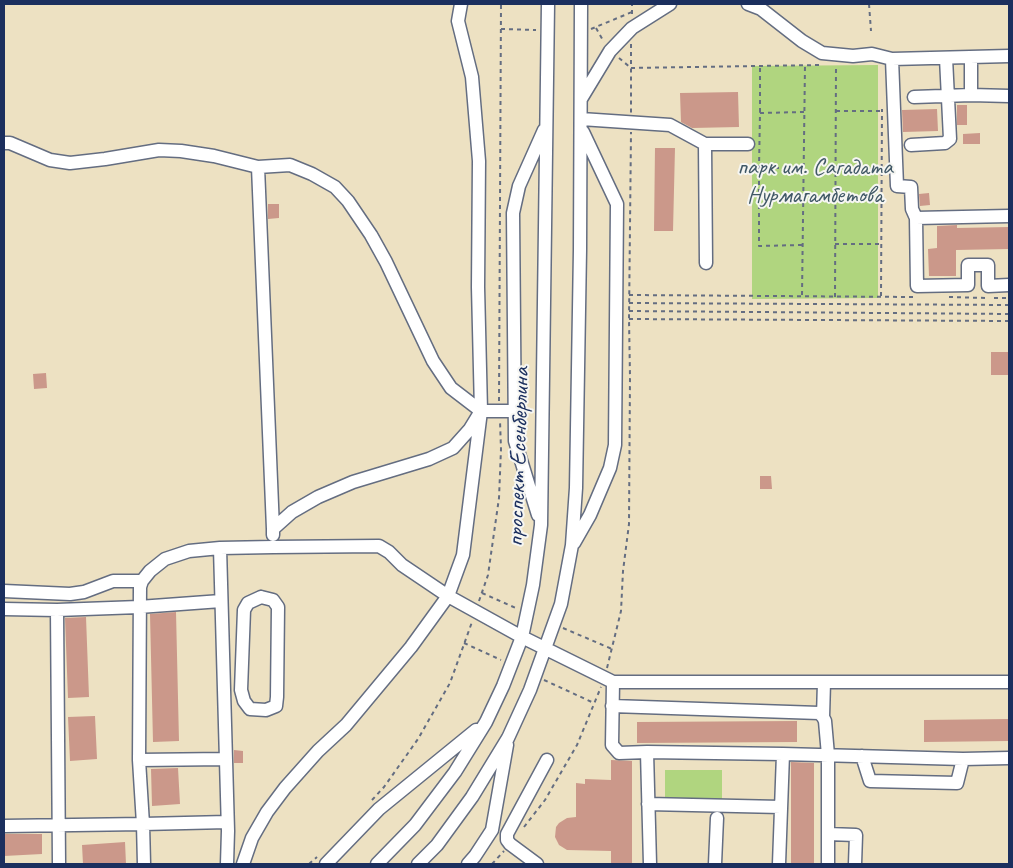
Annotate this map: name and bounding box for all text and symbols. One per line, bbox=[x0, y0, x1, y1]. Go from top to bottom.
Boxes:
park label: парк им. Сагадата Нурмагамбетова bbox=[737, 154, 893, 210]
street label: проспект Есенберлина bbox=[501, 367, 537, 547]

